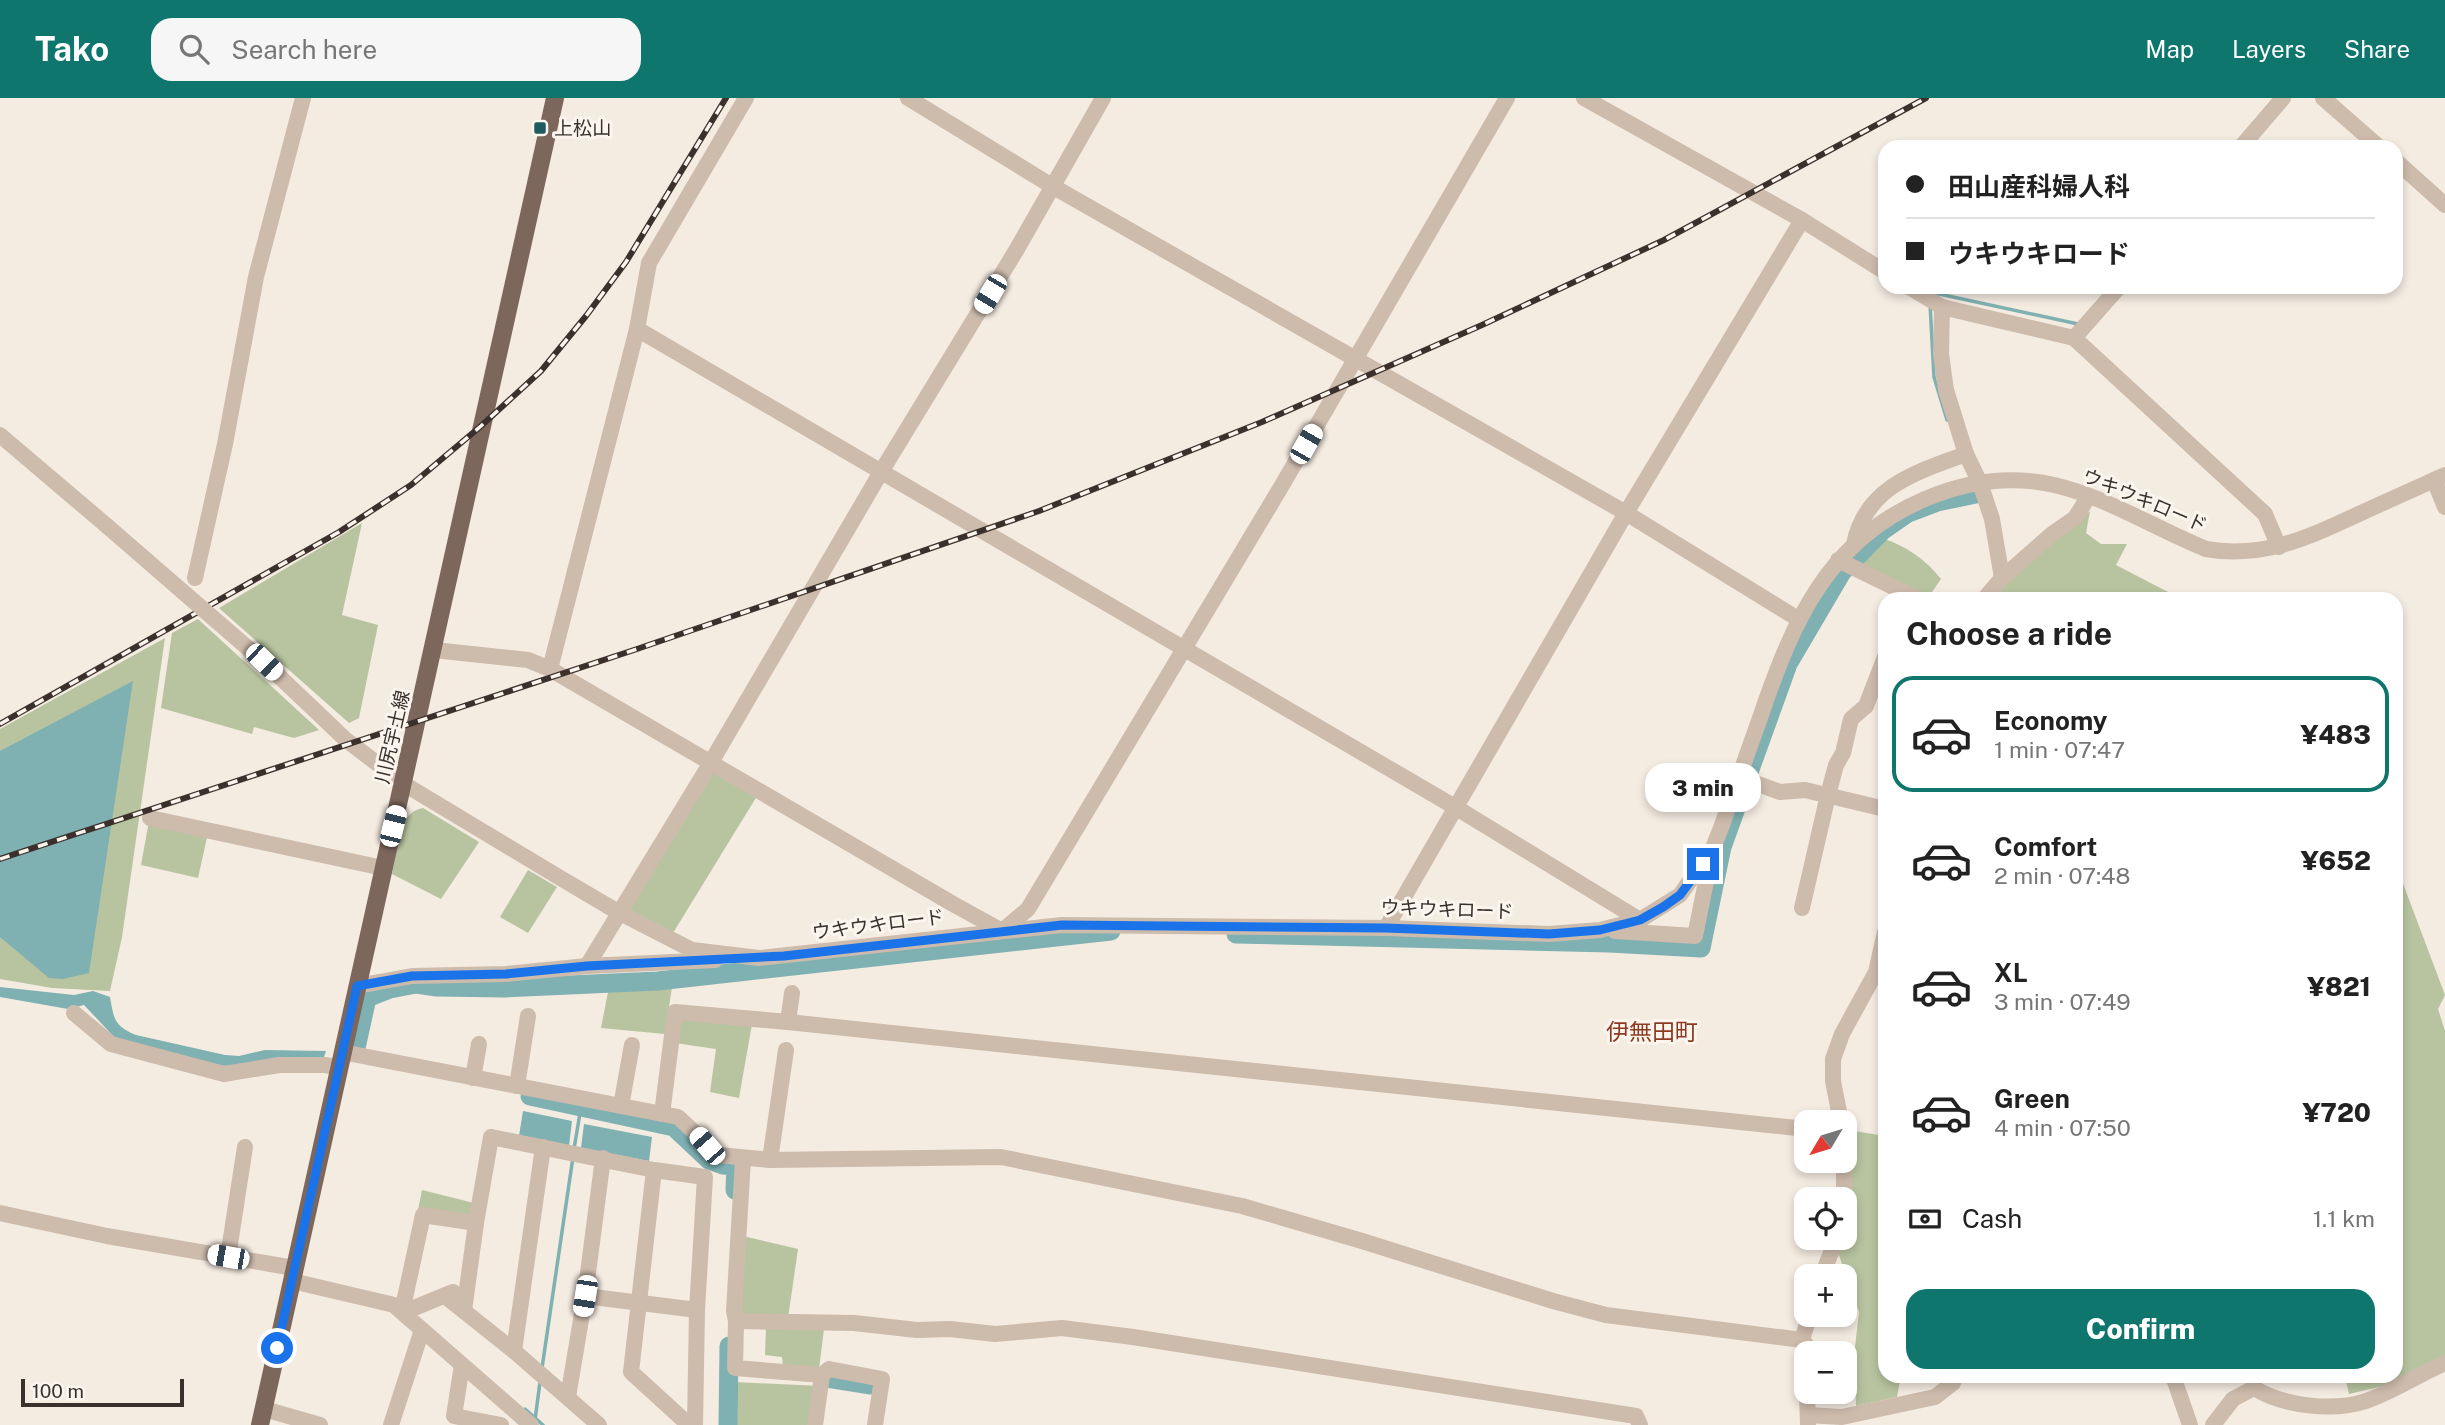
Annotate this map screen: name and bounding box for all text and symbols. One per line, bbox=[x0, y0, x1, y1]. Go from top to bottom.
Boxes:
search box bbox=[151, 18, 641, 81]
text: Tako bbox=[35, 30, 109, 68]
icon: search bbox=[175, 30, 213, 68]
text: Search here bbox=[231, 34, 377, 65]
text: Map bbox=[2145, 35, 2194, 63]
text: Layers bbox=[2232, 35, 2306, 63]
text: Share bbox=[2344, 35, 2410, 63]
place label: 上松山 bbox=[554, 117, 611, 139]
marker: 上松山 bbox=[532, 120, 548, 136]
text: 田山産科婦人科 bbox=[1948, 171, 2130, 202]
text: ウキウキロード bbox=[1948, 238, 2130, 269]
car bbox=[971, 271, 1010, 317]
car bbox=[1287, 421, 1326, 467]
street label: ウキウキロード bbox=[2079, 464, 2211, 536]
text: Choose a ride bbox=[1906, 615, 2112, 652]
car bbox=[242, 640, 287, 684]
street label: 川尻宇土線 bbox=[371, 688, 413, 786]
icon: car bbox=[1910, 703, 1973, 766]
text: Economy bbox=[1994, 705, 2107, 736]
text: ¥483 bbox=[2301, 719, 2371, 750]
text: 1 min · 07:47 bbox=[1994, 736, 2125, 763]
callout: 3 min bbox=[1645, 762, 1761, 812]
text: 3 min bbox=[1672, 774, 1734, 801]
car bbox=[378, 803, 409, 849]
icon: car bbox=[1910, 829, 1973, 892]
text: Comfort bbox=[1994, 831, 2097, 862]
text: ¥652 bbox=[2301, 845, 2371, 876]
route end bbox=[1687, 848, 1719, 880]
text: 2 min · 07:48 bbox=[1994, 862, 2130, 889]
street label: ウキウキロード bbox=[1380, 896, 1514, 922]
street label: ウキウキロード bbox=[811, 905, 945, 943]
icon: car bbox=[1910, 955, 1973, 1018]
text: XL bbox=[1994, 957, 2028, 988]
text: ¥821 bbox=[2307, 971, 2371, 1002]
text: 3 min · 07:49 bbox=[1994, 988, 2131, 1015]
district label: 伊無田町 bbox=[1606, 1018, 1698, 1045]
icon: car bbox=[1910, 1081, 1973, 1144]
text: Green bbox=[1994, 1083, 2070, 1114]
text: ¥720 bbox=[2303, 1097, 2371, 1128]
north arrow bbox=[1794, 1110, 1857, 1172]
map controls bbox=[1794, 1110, 1857, 1404]
text: 4 min · 07:50 bbox=[1994, 1114, 2131, 1141]
car bbox=[686, 1123, 729, 1169]
button: locate bbox=[1794, 1187, 1857, 1250]
icon: cash bbox=[1906, 1200, 1944, 1238]
text: Cash bbox=[1962, 1203, 2022, 1234]
text: 1.1 km bbox=[2313, 1205, 2375, 1232]
car bbox=[206, 1243, 251, 1271]
button: + bbox=[1794, 1264, 1857, 1327]
car bbox=[572, 1274, 599, 1318]
button: Confirm bbox=[1906, 1289, 2375, 1369]
route start bbox=[261, 1332, 293, 1364]
button: − bbox=[1794, 1341, 1857, 1404]
scale bar bbox=[21, 1376, 184, 1408]
text: 100 m bbox=[32, 1380, 84, 1402]

